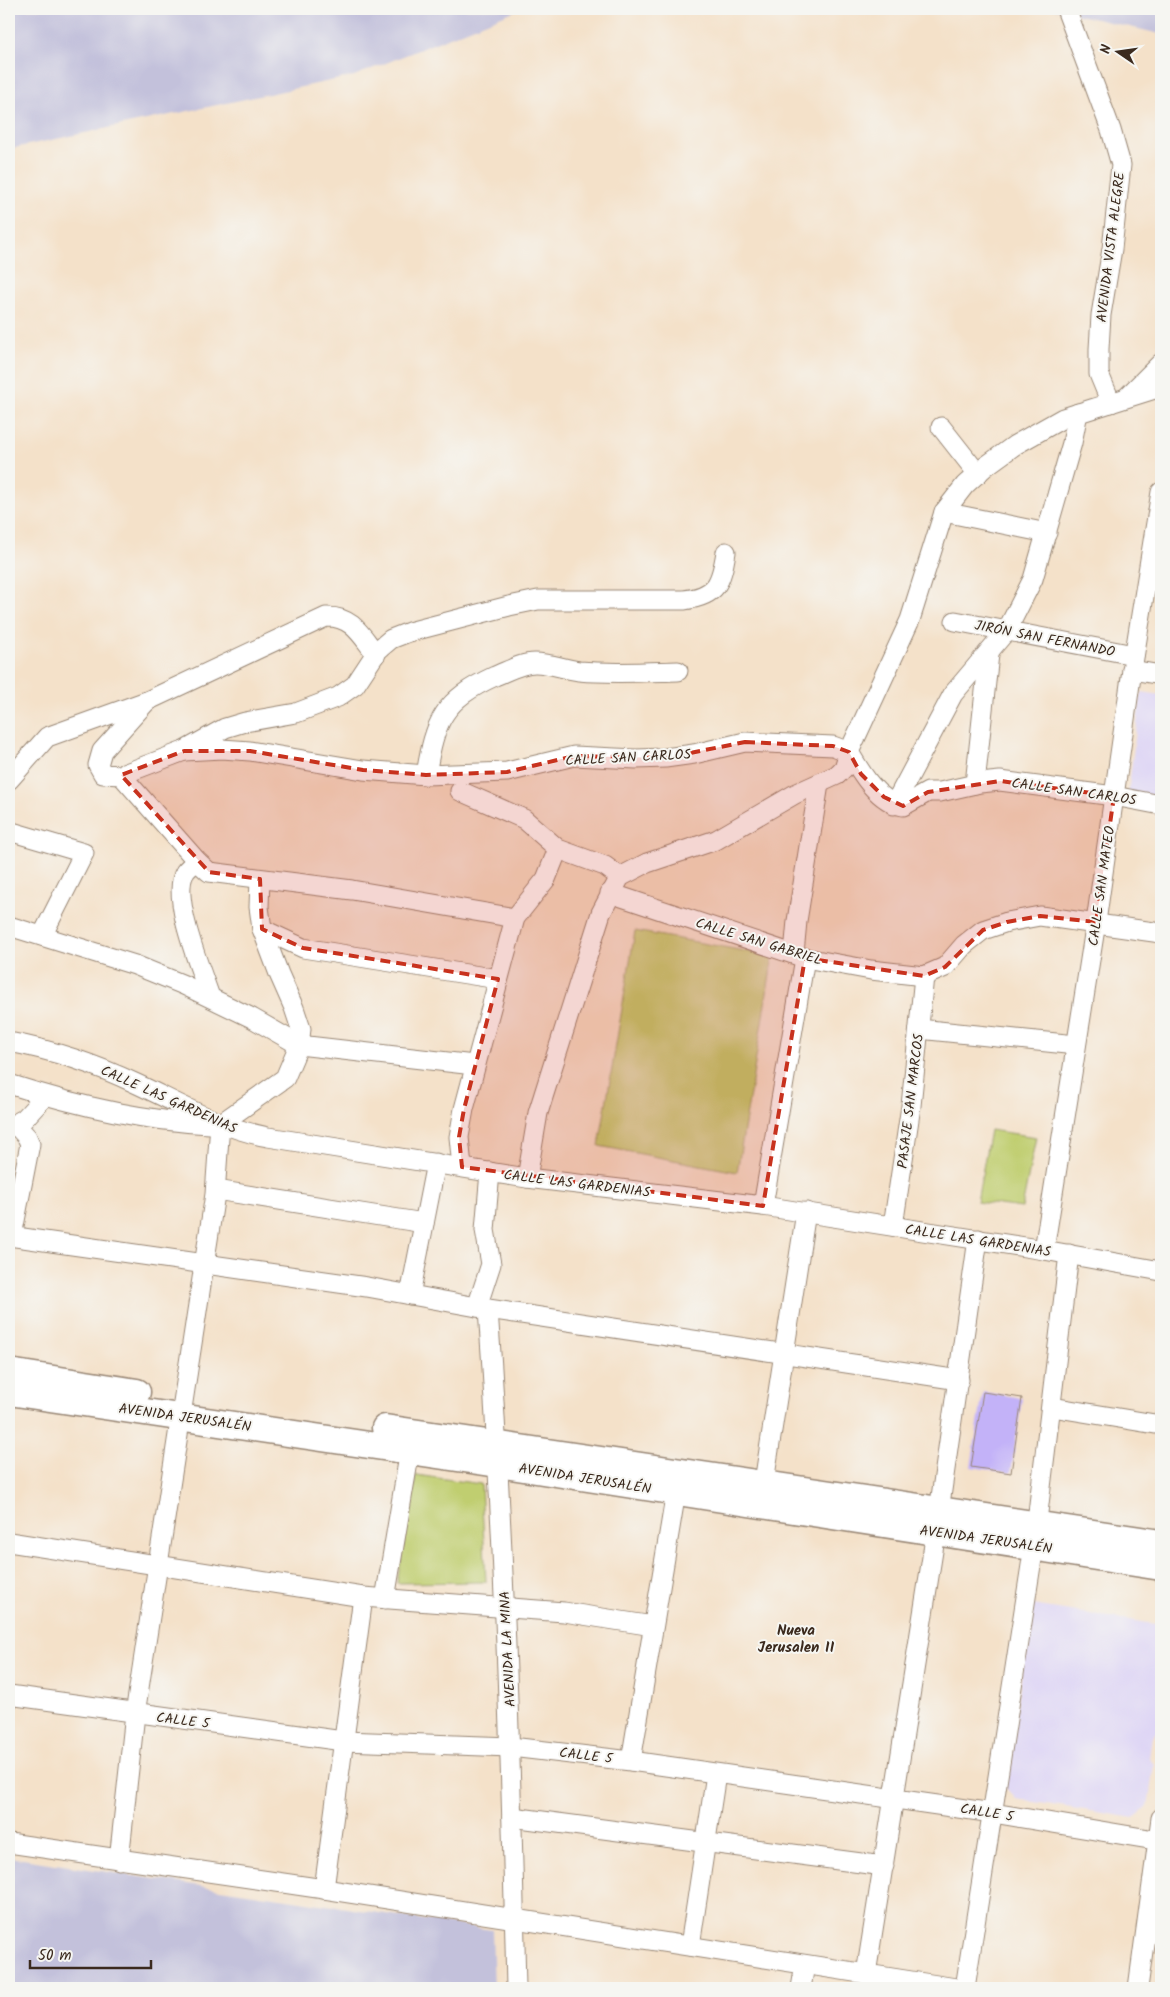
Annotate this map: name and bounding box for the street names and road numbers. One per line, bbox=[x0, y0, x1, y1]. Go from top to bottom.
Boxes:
street label: AVENIDA VISTA ALEGRE bbox=[1091, 170, 1131, 324]
street label: JIRÓN SAN FERNANDO bbox=[973, 615, 1117, 663]
street label: CALLE SAN CARLOS bbox=[565, 744, 692, 772]
street label: CALLE SAN CARLOS bbox=[1010, 772, 1138, 812]
street label: CALLE SAN MATEO bbox=[1083, 824, 1121, 948]
street label: CALLE SAN GABRIEL bbox=[693, 912, 825, 972]
street label: PASAJE SAN MARCOS bbox=[892, 1032, 930, 1170]
street label: CALLE LAS GARDENIAS bbox=[97, 1060, 241, 1140]
street label: CALLE LAS GARDENIAS bbox=[502, 1164, 652, 1204]
street label: CALLE LAS GARDENIAS bbox=[903, 1219, 1053, 1263]
street label: AVENIDA JERUSALÉN bbox=[117, 1398, 253, 1438]
street label: AVENIDA JERUSALÉN bbox=[517, 1458, 653, 1500]
street label: AVENIDA JERUSALÉN bbox=[918, 1520, 1054, 1560]
street label: AVENIDA LA MINA bbox=[494, 1590, 522, 1708]
street label: CALLE 5 bbox=[155, 1707, 212, 1735]
street label: CALLE 5 bbox=[558, 1742, 615, 1770]
street label: CALLE 5 bbox=[959, 1798, 1016, 1828]

